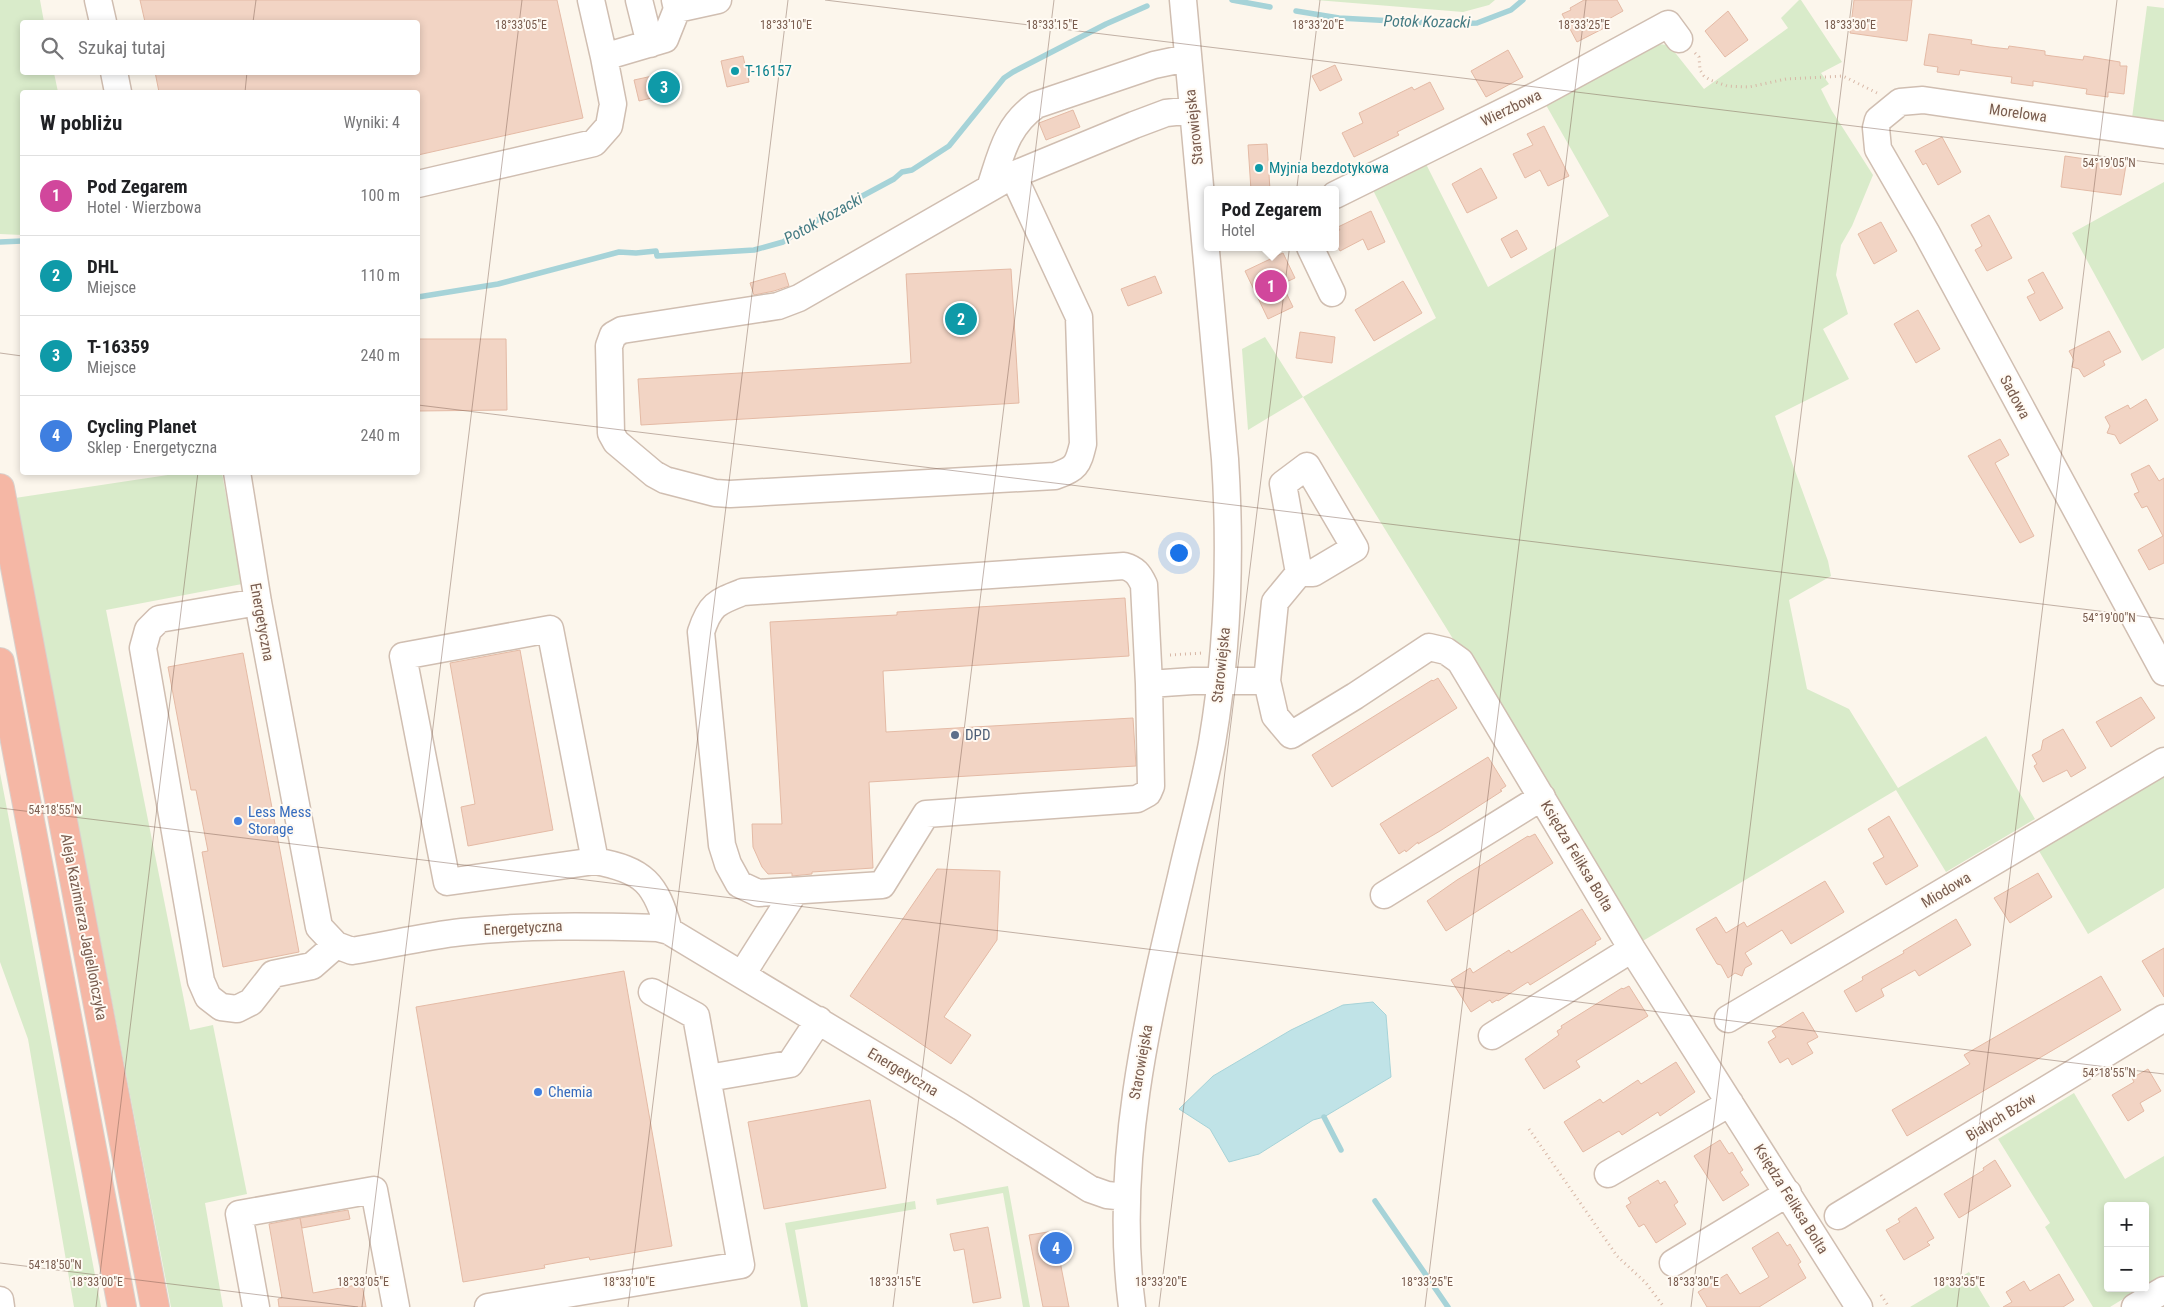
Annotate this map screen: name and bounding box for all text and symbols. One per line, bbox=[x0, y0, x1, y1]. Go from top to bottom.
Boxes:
water label: Potok Kozacki bbox=[1383, 11, 1471, 32]
text: 18°33'05"E bbox=[495, 18, 547, 32]
text: 18°33'10"E bbox=[760, 18, 812, 32]
text: 18°33'15"E bbox=[1026, 18, 1078, 32]
text: 18°33'20"E bbox=[1292, 18, 1344, 32]
text: 18°33'25"E bbox=[1558, 18, 1610, 32]
text: 18°33'30"E bbox=[1824, 18, 1876, 32]
search box bbox=[20, 20, 420, 75]
icon: search bbox=[38, 34, 66, 62]
text: Szukaj tutaj bbox=[78, 36, 165, 59]
place label: T-16157 bbox=[745, 62, 792, 80]
marker: T-16157 bbox=[729, 65, 741, 77]
pin: 3 bbox=[648, 68, 680, 106]
street label: Wierzbowa bbox=[1478, 86, 1544, 130]
street label: Starowiejska bbox=[1181, 88, 1207, 166]
street label: Morelowa bbox=[1988, 100, 2048, 126]
text: W pobliżu bbox=[40, 111, 122, 135]
text: Wyniki: 4 bbox=[344, 113, 400, 132]
text: 54°19'05"N bbox=[2082, 156, 2136, 170]
place label: Myjnia bezdotykowa bbox=[1269, 159, 1389, 177]
marker: Myjnia bezdotykowa bbox=[1253, 162, 1265, 174]
text: Pod Zegarem bbox=[87, 175, 188, 198]
text: 1 bbox=[52, 186, 60, 205]
text: 100 m bbox=[361, 186, 400, 205]
popup bbox=[1204, 186, 1339, 251]
water label: Potok Kozacki bbox=[781, 189, 866, 248]
text: Hotel · Wierzbowa bbox=[87, 198, 201, 217]
text: Pod Zegarem bbox=[1221, 198, 1322, 221]
text: Hotel bbox=[1221, 221, 1255, 240]
text: DHL bbox=[87, 255, 119, 278]
text: 2 bbox=[52, 266, 60, 285]
text: 110 m bbox=[361, 266, 400, 285]
pin: 1 bbox=[1255, 267, 1287, 305]
text: Miejsce bbox=[87, 278, 136, 297]
pin: 2 bbox=[945, 300, 977, 338]
text: T-16359 bbox=[87, 335, 150, 358]
text: 3 bbox=[52, 346, 60, 365]
text: 240 m bbox=[361, 346, 400, 365]
text: Miejsce bbox=[87, 358, 136, 377]
street label: Sadowa bbox=[1996, 372, 2034, 422]
text: Cycling Planet bbox=[87, 415, 197, 438]
text: 4 bbox=[52, 426, 60, 445]
text: 240 m bbox=[361, 426, 400, 445]
text: Sklep · Energetyczna bbox=[87, 438, 217, 457]
your location bbox=[1166, 540, 1192, 566]
street label: Energetyczna bbox=[246, 581, 278, 663]
text: 54°19'00"N bbox=[2082, 611, 2136, 625]
street label: Starowiejska bbox=[1208, 626, 1234, 704]
place label: DPD bbox=[965, 726, 990, 744]
marker: DPD bbox=[949, 729, 961, 741]
street label: Księdza Feliksa Bolta bbox=[1537, 797, 1617, 915]
text: 54°18'55"N bbox=[28, 803, 82, 817]
place label: Less Mess Storage bbox=[248, 803, 311, 838]
marker: Less Mess Storage bbox=[232, 815, 244, 827]
street label: Aleja Kazimierza Jagiellończyka bbox=[57, 832, 111, 1022]
street label: Miodowa bbox=[1918, 868, 1974, 912]
street label: Energetyczna bbox=[483, 917, 563, 939]
street label: Starowiejska bbox=[1126, 1023, 1156, 1101]
street label: Energetyczna bbox=[864, 1044, 942, 1100]
text: 54°18'55"N bbox=[2082, 1066, 2136, 1080]
place label: Chemia bbox=[548, 1083, 593, 1101]
marker: Chemia bbox=[532, 1086, 544, 1098]
street label: Białych Bzów bbox=[1963, 1089, 2039, 1145]
street label: Księdza Feliksa Bolta bbox=[1750, 1141, 1832, 1257]
map controls bbox=[2104, 1202, 2149, 1292]
button: + bbox=[2104, 1202, 2149, 1247]
pin: 4 bbox=[1040, 1229, 1072, 1267]
button: − bbox=[2104, 1247, 2149, 1292]
text: 54°18'50"N bbox=[28, 1258, 82, 1272]
text: 18°33'00"E bbox=[71, 1275, 123, 1289]
text: 18°33'05"E bbox=[337, 1275, 389, 1289]
text: 18°33'10"E bbox=[603, 1275, 655, 1289]
text: 18°33'15"E bbox=[869, 1275, 921, 1289]
text: 18°33'20"E bbox=[1135, 1275, 1187, 1289]
text: 18°33'25"E bbox=[1401, 1275, 1453, 1289]
text: 18°33'30"E bbox=[1667, 1275, 1719, 1289]
text: 18°33'35"E bbox=[1933, 1275, 1985, 1289]

